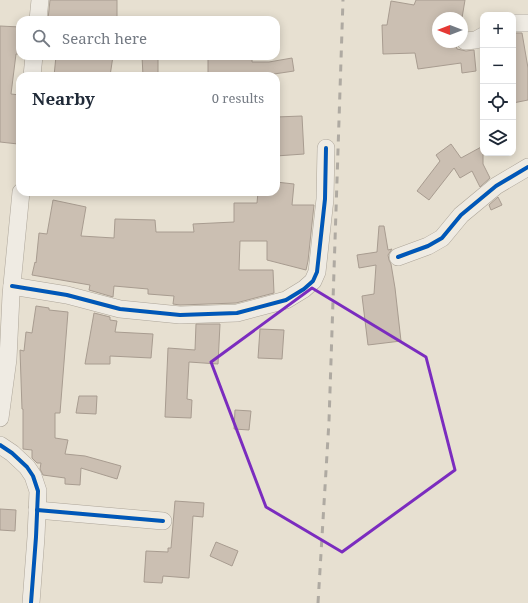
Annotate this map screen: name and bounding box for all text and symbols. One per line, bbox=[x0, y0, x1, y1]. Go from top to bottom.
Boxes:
north arrow bbox=[432, 12, 468, 48]
map controls bbox=[480, 12, 516, 156]
button: + bbox=[480, 12, 516, 48]
search box bbox=[16, 16, 280, 60]
icon: search bbox=[30, 27, 52, 49]
text: Search here bbox=[62, 28, 147, 48]
button: − bbox=[480, 48, 516, 84]
button: locate bbox=[480, 84, 516, 120]
text: Nearby bbox=[32, 87, 95, 110]
text: 0 results bbox=[212, 89, 264, 107]
button: layers bbox=[480, 120, 516, 156]

